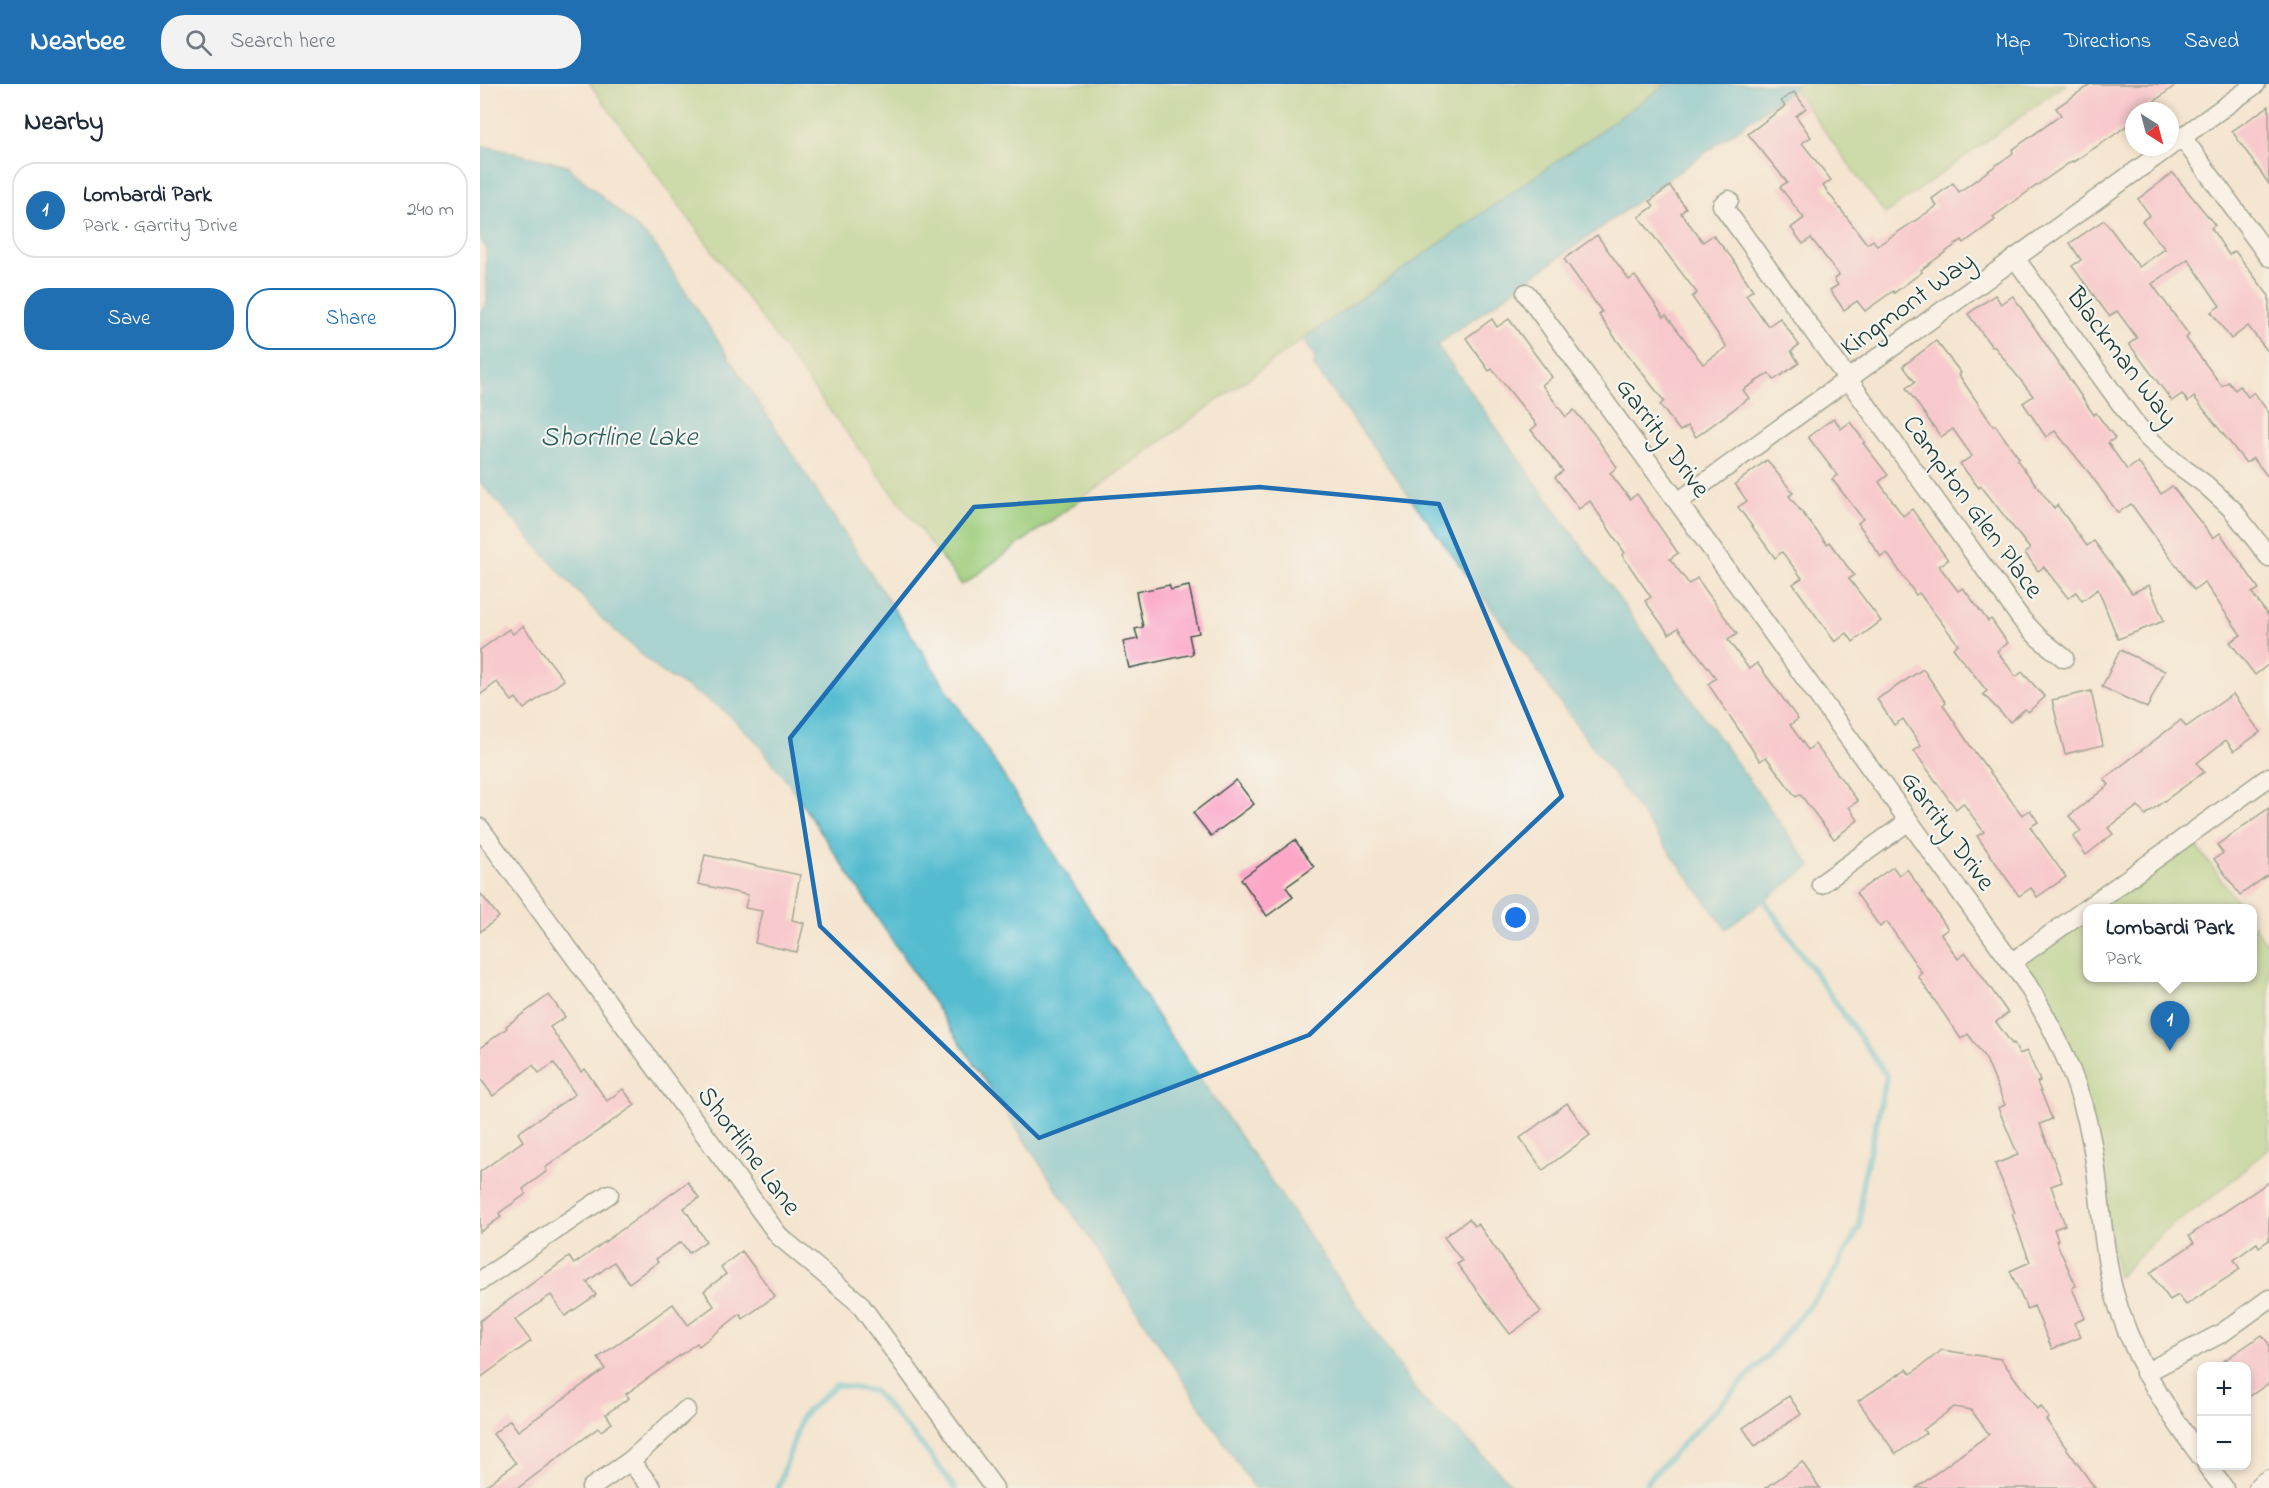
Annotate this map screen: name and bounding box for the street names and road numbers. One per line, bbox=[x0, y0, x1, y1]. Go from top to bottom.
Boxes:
street label: Kingmont Way bbox=[1833, 243, 1984, 367]
street label: Blackman Way bbox=[2055, 279, 2186, 435]
street label: Garrity Drive bbox=[1605, 370, 1720, 507]
street label: Campton Glen Place bbox=[1892, 407, 2053, 608]
street label: Garrity Drive bbox=[1890, 763, 2005, 900]
street label: Shortline Lane bbox=[686, 1079, 810, 1225]

